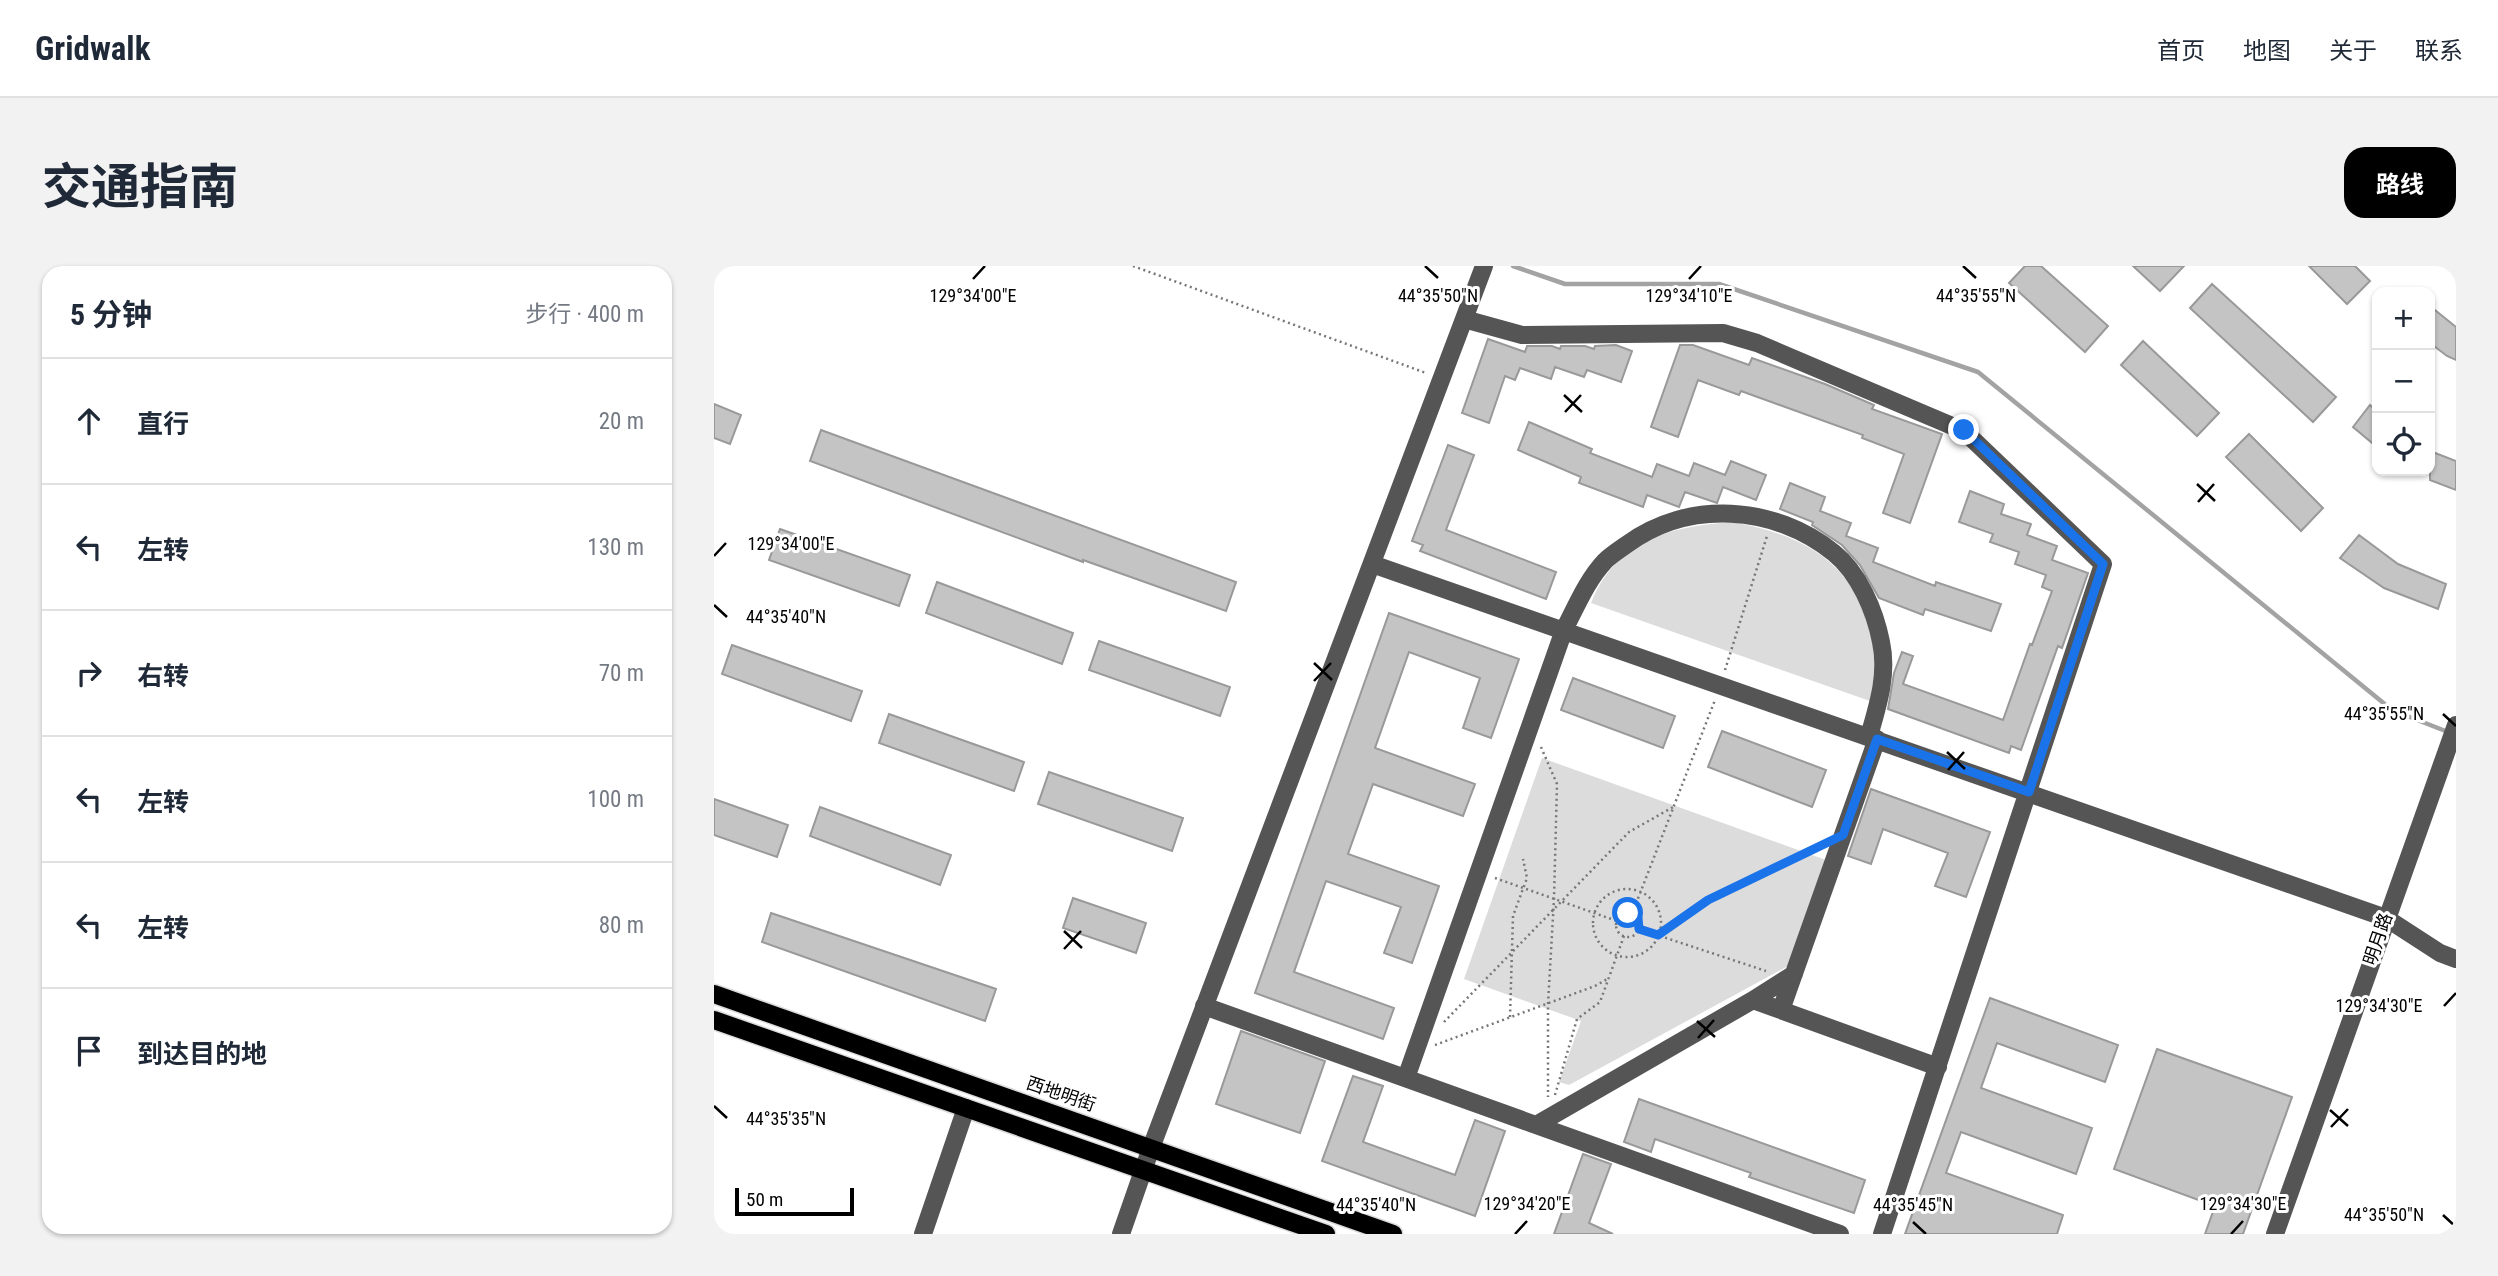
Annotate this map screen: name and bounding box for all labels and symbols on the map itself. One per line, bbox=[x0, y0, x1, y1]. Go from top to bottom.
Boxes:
text: 129°34'00"E bbox=[930, 285, 1016, 306]
text: 44°35'50"N bbox=[1398, 285, 1478, 306]
text: 129°34'10"E bbox=[1646, 285, 1732, 306]
text: 44°35'55"N bbox=[1936, 285, 2016, 306]
route end bbox=[1948, 414, 1979, 445]
text: 129°34'00"E bbox=[748, 533, 834, 554]
text: 44°35'40"N bbox=[746, 606, 826, 627]
text: 44°35'55"N bbox=[2344, 703, 2424, 724]
route start bbox=[1612, 897, 1643, 928]
street label: 明月路 bbox=[2359, 910, 2396, 968]
text: 129°34'30"E bbox=[2336, 995, 2422, 1016]
street label: 西地明街 bbox=[1024, 1072, 1099, 1115]
text: 44°35'35"N bbox=[746, 1108, 826, 1129]
scale bar bbox=[735, 1185, 854, 1217]
text: 129°34'20"E bbox=[1484, 1193, 1570, 1214]
text: 129°34'30"E bbox=[2200, 1193, 2286, 1214]
text: 44°35'40"N bbox=[1336, 1194, 1416, 1215]
text: 44°35'45"N bbox=[1873, 1194, 1953, 1215]
text: 44°35'50"N bbox=[2344, 1204, 2424, 1225]

